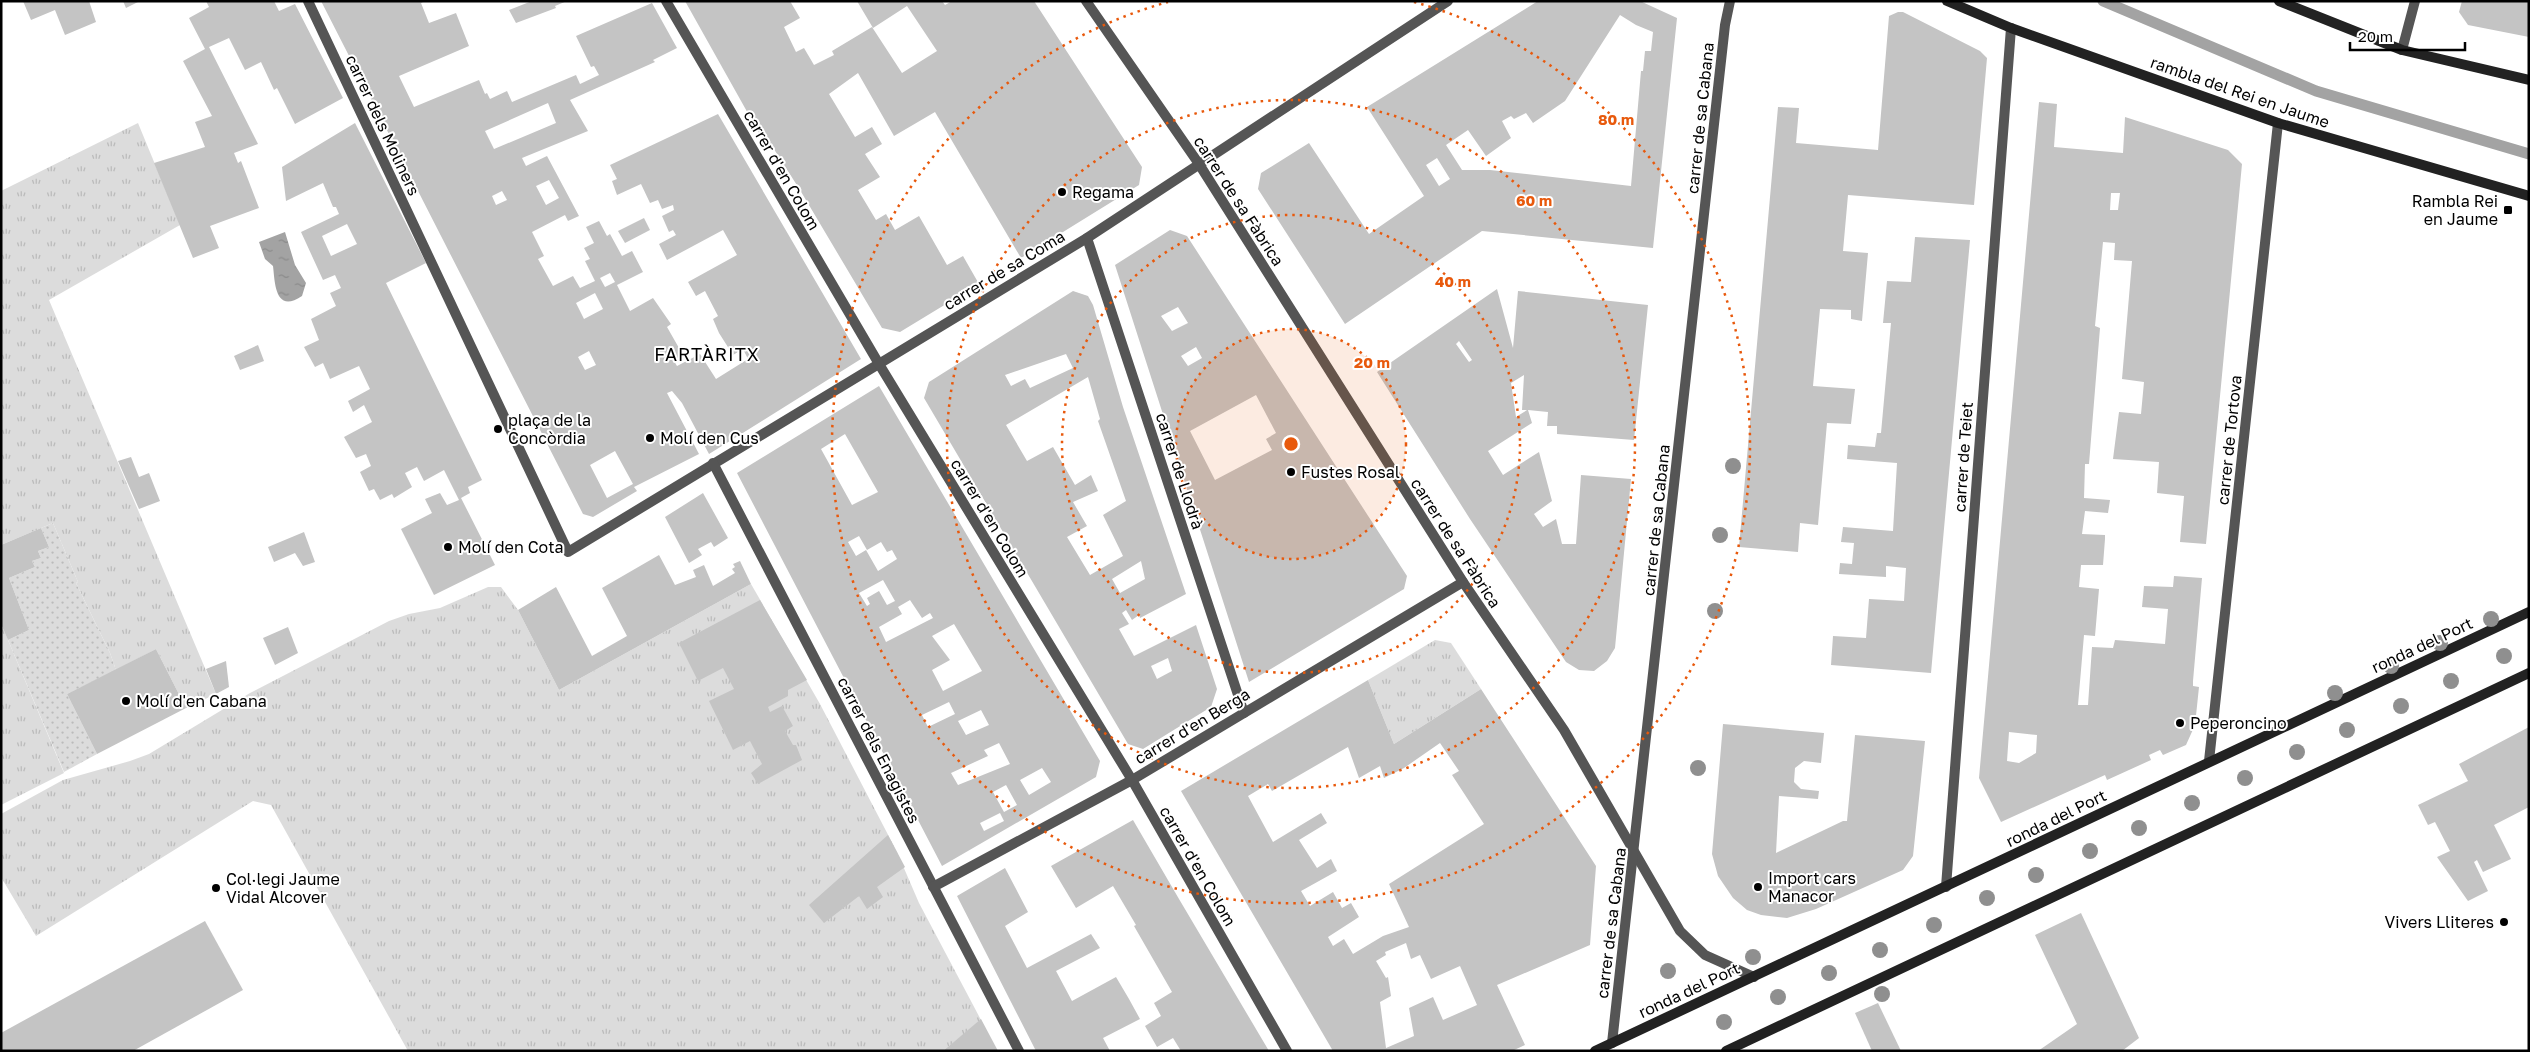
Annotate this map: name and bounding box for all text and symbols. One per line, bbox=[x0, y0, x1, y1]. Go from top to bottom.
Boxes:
scale bar bbox=[2350, 20, 2465, 52]
text: 20 m bbox=[2358, 27, 2393, 45]
street label: carrer de sa Cabana bbox=[1682, 41, 1718, 195]
street label: carrer dels Moliners bbox=[342, 51, 424, 199]
street label: rambla del Rei en Jaume bbox=[2148, 52, 2332, 132]
street label: carrer d'en Colom bbox=[740, 106, 824, 234]
text: 80 m bbox=[1598, 110, 1634, 128]
street label: carrer de sa Fàbrica bbox=[1190, 132, 1288, 270]
place label: Regama bbox=[1072, 182, 1134, 202]
marker: Regama bbox=[1056, 186, 1068, 198]
text: 60 m bbox=[1516, 191, 1552, 209]
place label: Rambla Rei en Jaume bbox=[2412, 191, 2498, 229]
marker: Rambla Rei en Jaume bbox=[2502, 204, 2514, 216]
street label: carrer de sa Coma bbox=[940, 226, 1068, 314]
text: 40 m bbox=[1435, 272, 1471, 290]
district label: FARTÀRITX bbox=[654, 343, 760, 365]
text: 20 m bbox=[1354, 353, 1390, 371]
street label: carrer de Tortova bbox=[2212, 374, 2246, 506]
street label: carrer de Teiet bbox=[1949, 401, 1977, 513]
place label: plaça de la Concòrdia bbox=[508, 410, 591, 448]
street label: carrer de Llodrà bbox=[1152, 410, 1208, 532]
marker: plaça de la Concòrdia bbox=[492, 423, 504, 435]
place label: Molí den Cus bbox=[660, 428, 759, 448]
marker: Molí den Cus bbox=[644, 432, 656, 444]
centre of rings bbox=[1282, 435, 1300, 453]
street label: carrer de sa Cabana bbox=[1638, 443, 1674, 597]
street label: carrer d'en Colom bbox=[947, 455, 1033, 581]
place label: Fustes Rosal bbox=[1301, 462, 1400, 482]
marker: Fustes Rosal bbox=[1285, 466, 1297, 478]
street label: carrer de sa Fàbrica bbox=[1407, 474, 1505, 612]
place label: Molí den Cota bbox=[458, 537, 564, 557]
marker: Molí den Cota bbox=[442, 541, 454, 553]
street label: ronda del Port bbox=[2368, 613, 2476, 677]
street label: carrer dels Enagistes bbox=[833, 673, 925, 827]
street label: carrer d'en Berga bbox=[1131, 684, 1253, 768]
place label: Molí d'en Cabana bbox=[136, 691, 267, 711]
marker: Molí d'en Cabana bbox=[120, 695, 132, 707]
place label: Peperoncino bbox=[2190, 713, 2287, 733]
marker: Peperoncino bbox=[2174, 717, 2186, 729]
street label: ronda del Port bbox=[2002, 785, 2110, 851]
street label: carrer d'en Colom bbox=[1156, 802, 1240, 930]
street label: carrer de sa Cabana bbox=[1592, 846, 1630, 1000]
place label: Import cars Manacor bbox=[1768, 868, 1856, 906]
place label: Col·legi Jaume Vidal Alcover bbox=[226, 869, 340, 907]
marker: Import cars Manacor bbox=[1752, 881, 1764, 893]
marker: Col·legi Jaume Vidal Alcover bbox=[210, 882, 222, 894]
place label: Vivers Lliteres bbox=[2384, 912, 2494, 932]
marker: Vivers Lliteres bbox=[2498, 916, 2510, 928]
street label: ronda del Port bbox=[1635, 958, 1743, 1022]

